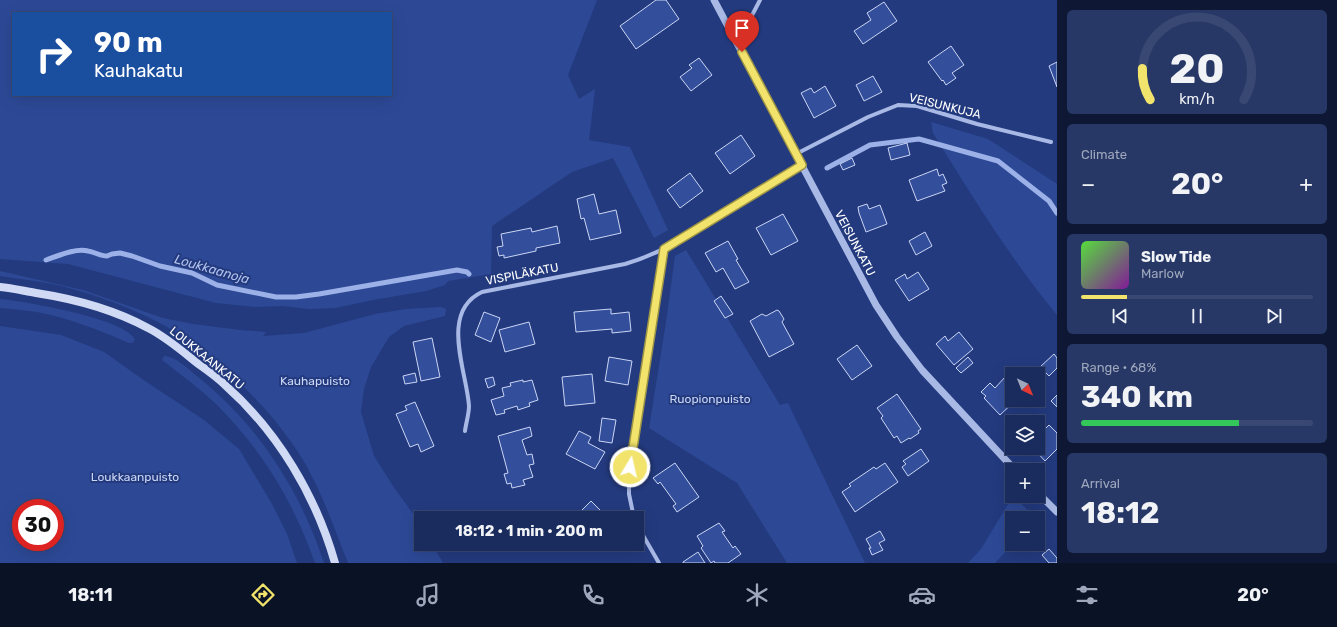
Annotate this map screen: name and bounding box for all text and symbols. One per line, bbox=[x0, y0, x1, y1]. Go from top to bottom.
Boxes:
pin bbox=[725, 11, 759, 52]
icon: arrive bbox=[731, 17, 753, 39]
text: 90 m bbox=[94, 26, 163, 59]
icon: right bbox=[28, 28, 80, 80]
text: 20 bbox=[1169, 44, 1225, 93]
text: Kauhakatu bbox=[94, 60, 183, 82]
street label: VEISUNKUJA bbox=[908, 90, 982, 122]
text: km/h bbox=[1179, 91, 1215, 108]
text: Climate bbox=[1081, 147, 1127, 162]
text: 20° bbox=[1171, 166, 1223, 202]
text: − bbox=[1081, 171, 1095, 198]
text: + bbox=[1299, 171, 1313, 198]
street label: VEISUNKATU bbox=[832, 208, 878, 278]
text: Slow Tide bbox=[1141, 248, 1211, 266]
water label: Loukkaanoja bbox=[173, 251, 252, 287]
street label: VISPILÄKATU bbox=[484, 260, 560, 288]
text: Marlow bbox=[1141, 266, 1184, 281]
icon: previous bbox=[1109, 305, 1131, 327]
icon: pause bbox=[1186, 305, 1208, 327]
icon: next bbox=[1263, 305, 1285, 327]
street label: LOUKKAANKATU bbox=[167, 324, 247, 392]
text: Range · 68% bbox=[1081, 360, 1156, 375]
north arrow bbox=[1005, 367, 1045, 407]
map controls bbox=[1005, 367, 1045, 551]
park label: Kauhapuisto bbox=[280, 374, 350, 388]
text: 340 km bbox=[1081, 379, 1193, 415]
park label: Ruopionpuisto bbox=[669, 392, 751, 406]
button: layers bbox=[1005, 415, 1045, 455]
position arrow bbox=[609, 446, 651, 488]
button: + bbox=[1005, 463, 1045, 503]
park label: Loukkaanpuisto bbox=[91, 470, 179, 484]
text: Arrival bbox=[1081, 476, 1120, 491]
text: 18:12 bbox=[1081, 495, 1159, 531]
speed limit sign: 30 bbox=[12, 499, 64, 551]
button: − bbox=[1005, 511, 1045, 551]
text: 18:12 · 1 min · 200 m bbox=[455, 522, 603, 540]
icon: directions bbox=[249, 581, 277, 609]
icon: music bbox=[414, 581, 442, 609]
icon: phone bbox=[579, 581, 607, 609]
icon: climate bbox=[743, 581, 771, 609]
icon: car bbox=[908, 581, 936, 609]
icon: filters bbox=[1073, 581, 1101, 609]
text: 18:11 bbox=[68, 584, 113, 606]
text: 20° bbox=[1237, 584, 1269, 606]

